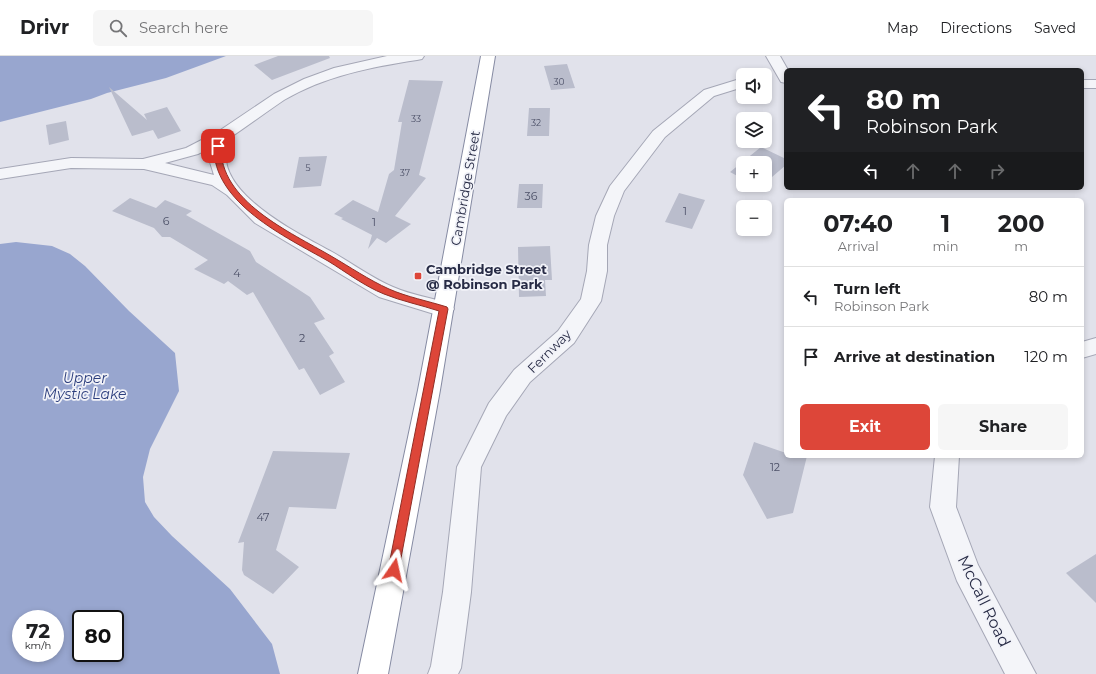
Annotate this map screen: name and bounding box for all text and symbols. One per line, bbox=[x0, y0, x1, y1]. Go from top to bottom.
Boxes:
search box bbox=[93, 10, 373, 46]
text: Drivr bbox=[20, 16, 69, 39]
icon: search bbox=[107, 17, 129, 39]
text: Search here bbox=[139, 18, 228, 37]
text: Map bbox=[887, 19, 918, 37]
text: Directions bbox=[940, 19, 1012, 37]
text: Saved bbox=[1034, 19, 1076, 37]
map controls bbox=[736, 68, 772, 236]
button: sound bbox=[736, 68, 772, 104]
house number: 30 bbox=[553, 76, 565, 87]
text: 80 m bbox=[866, 82, 941, 116]
icon: left bbox=[800, 84, 852, 136]
button: layers bbox=[736, 112, 772, 148]
house number: 33 bbox=[411, 113, 421, 124]
text: Robinson Park bbox=[866, 116, 998, 138]
house number: 32 bbox=[531, 117, 541, 128]
pin bbox=[201, 129, 235, 163]
street label: Cambridge Street bbox=[447, 129, 483, 247]
icon: arrive bbox=[207, 135, 229, 157]
button: + bbox=[736, 156, 772, 192]
icon: left bbox=[860, 160, 882, 182]
icon: ahead bbox=[902, 160, 924, 182]
icon: ahead bbox=[944, 160, 966, 182]
icon: right bbox=[986, 160, 1008, 182]
house number: 5 bbox=[305, 162, 311, 173]
house number: 37 bbox=[400, 167, 410, 178]
house number: 36 bbox=[525, 189, 538, 203]
button: − bbox=[736, 200, 772, 236]
house number: 1 bbox=[683, 204, 687, 218]
text: 07:40 bbox=[823, 209, 893, 238]
text: 1 bbox=[941, 209, 950, 238]
text: 200 bbox=[998, 209, 1045, 238]
house number: 6 bbox=[163, 214, 170, 228]
house number: 1 bbox=[372, 215, 376, 229]
text: Arrival bbox=[838, 238, 879, 254]
text: min bbox=[932, 238, 959, 254]
text: m bbox=[1014, 238, 1028, 254]
place label: Cambridge Street @ Robinson Park bbox=[426, 261, 547, 292]
house number: 4 bbox=[233, 266, 241, 280]
marker: Cambridge Street @ Robinson Park bbox=[413, 271, 423, 281]
text: Turn left bbox=[834, 279, 901, 298]
icon: left bbox=[800, 286, 822, 308]
text: 80 m bbox=[1029, 287, 1068, 306]
text: Robinson Park bbox=[834, 298, 929, 314]
street label: Fernway bbox=[524, 325, 575, 376]
house number: 2 bbox=[299, 331, 305, 345]
icon: arrive bbox=[800, 346, 822, 368]
text: Arrive at destination bbox=[834, 347, 995, 366]
text: 120 m bbox=[1024, 347, 1068, 366]
water label: Upper Mystic Lake bbox=[44, 369, 126, 403]
button: Exit bbox=[800, 404, 930, 450]
button: Share bbox=[938, 404, 1068, 450]
house number: 12 bbox=[770, 460, 780, 474]
house number: 47 bbox=[256, 510, 270, 524]
position arrow bbox=[373, 549, 415, 591]
street label: McCall Road bbox=[954, 552, 1014, 650]
speed limit sign: 80 bbox=[72, 610, 124, 662]
text: 72 bbox=[26, 619, 50, 643]
text: km/h bbox=[25, 639, 51, 652]

